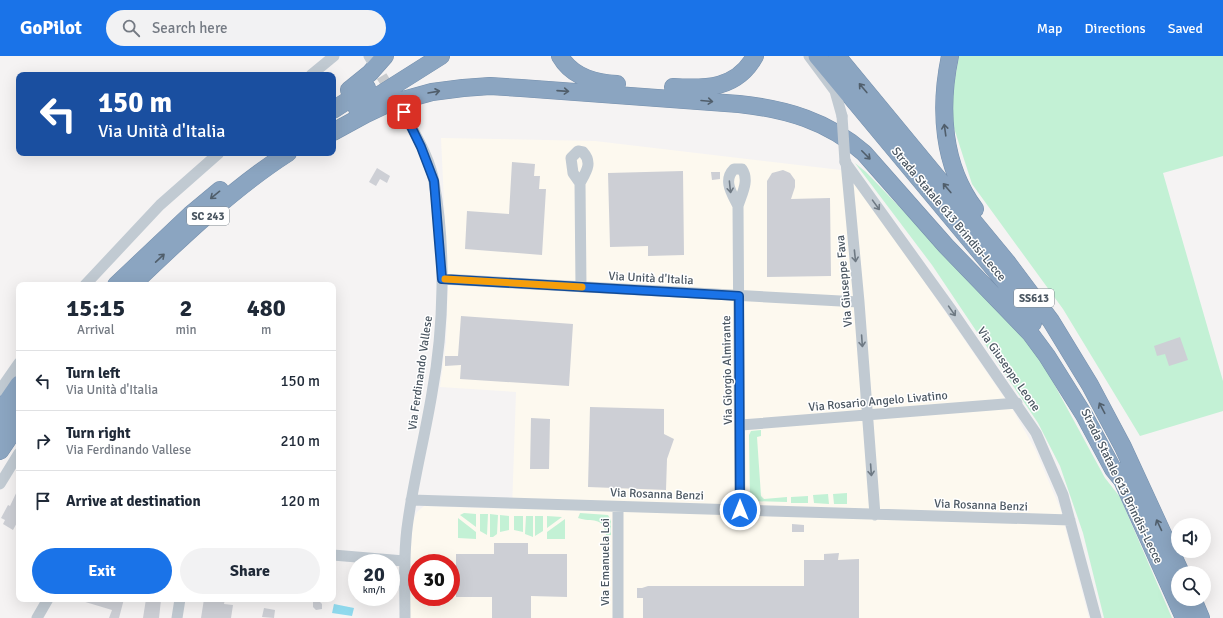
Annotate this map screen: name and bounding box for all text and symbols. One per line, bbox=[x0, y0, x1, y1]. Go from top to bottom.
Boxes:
search box bbox=[106, 10, 386, 46]
text: GoPilot bbox=[20, 16, 82, 40]
icon: search bbox=[120, 17, 142, 39]
text: Search here bbox=[152, 19, 228, 37]
text: Map bbox=[1037, 20, 1063, 37]
text: Directions bbox=[1085, 20, 1146, 37]
text: Saved bbox=[1168, 20, 1203, 37]
one-way arrow bbox=[859, 83, 868, 93]
text: 150 m bbox=[98, 86, 172, 120]
one-way arrow bbox=[556, 87, 569, 94]
icon: left bbox=[32, 88, 84, 140]
one-way arrow bbox=[427, 88, 440, 96]
pin bbox=[387, 95, 421, 129]
one-way arrow bbox=[700, 97, 713, 105]
icon: arrive bbox=[393, 101, 415, 123]
text: Via Unità d'Italia bbox=[98, 120, 226, 142]
one-way arrow bbox=[941, 124, 949, 137]
street label: Strada Statale 613 Brindisi-Lecce bbox=[888, 144, 1009, 284]
one-way arrow bbox=[861, 150, 871, 159]
one-way arrow bbox=[726, 180, 734, 193]
one-way arrow bbox=[942, 183, 951, 193]
one-way arrow bbox=[210, 190, 221, 199]
one-way arrow bbox=[872, 199, 880, 210]
road number: SC 243 bbox=[187, 207, 229, 225]
street label: Via Giuseppe Fava bbox=[833, 234, 856, 328]
one-way arrow bbox=[851, 249, 858, 262]
one-way arrow bbox=[155, 254, 165, 263]
street label: Via Unità d'Italia bbox=[608, 269, 694, 288]
road number: SS613 bbox=[1014, 289, 1054, 307]
text: 15:15 bbox=[66, 293, 125, 323]
text: 2 bbox=[180, 293, 192, 323]
text: 480 bbox=[247, 293, 286, 323]
one-way arrow bbox=[948, 305, 956, 316]
street label: Via Ferdinando Vallese bbox=[405, 315, 436, 431]
street label: Via Giorgio Almirante bbox=[719, 315, 736, 425]
text: Arrival bbox=[77, 322, 114, 338]
text: min bbox=[176, 322, 197, 338]
text: m bbox=[261, 322, 271, 338]
street label: Via Giuseppe Leone bbox=[974, 324, 1043, 414]
one-way arrow bbox=[858, 334, 865, 347]
text: Turn left bbox=[66, 364, 120, 382]
icon: left bbox=[32, 370, 54, 392]
text: 150 m bbox=[280, 372, 320, 390]
text: Via Unità d'Italia bbox=[66, 382, 158, 398]
street label: Via Rosario Angelo Livatino bbox=[808, 388, 948, 415]
one-way arrow bbox=[1098, 402, 1106, 414]
street label: Strada Statale 613 Brindisi-Lecce bbox=[1077, 406, 1166, 566]
text: Turn right bbox=[66, 424, 131, 442]
icon: right bbox=[32, 430, 54, 452]
text: 210 m bbox=[280, 432, 320, 450]
text: Via Ferdinando Vallese bbox=[66, 442, 191, 458]
one-way arrow bbox=[868, 463, 875, 476]
street label: Via Rosanna Benzi bbox=[610, 485, 704, 504]
position arrow bbox=[719, 489, 761, 531]
icon: arrive bbox=[32, 490, 54, 512]
text: Arrive at destination bbox=[66, 492, 201, 510]
text: 120 m bbox=[280, 492, 320, 510]
street label: Via Rosanna Benzi bbox=[934, 496, 1028, 515]
street label: Via Emanuela Loi bbox=[598, 518, 613, 606]
map controls bbox=[1171, 518, 1211, 606]
button: sound bbox=[1171, 518, 1211, 558]
one-way arrow bbox=[1155, 519, 1162, 531]
button: Exit bbox=[32, 548, 172, 594]
button: Share bbox=[180, 548, 320, 594]
speed limit sign: 30 bbox=[408, 554, 460, 606]
text: 20 bbox=[363, 562, 385, 587]
button: search bbox=[1171, 566, 1211, 606]
text: km/h bbox=[363, 584, 385, 596]

